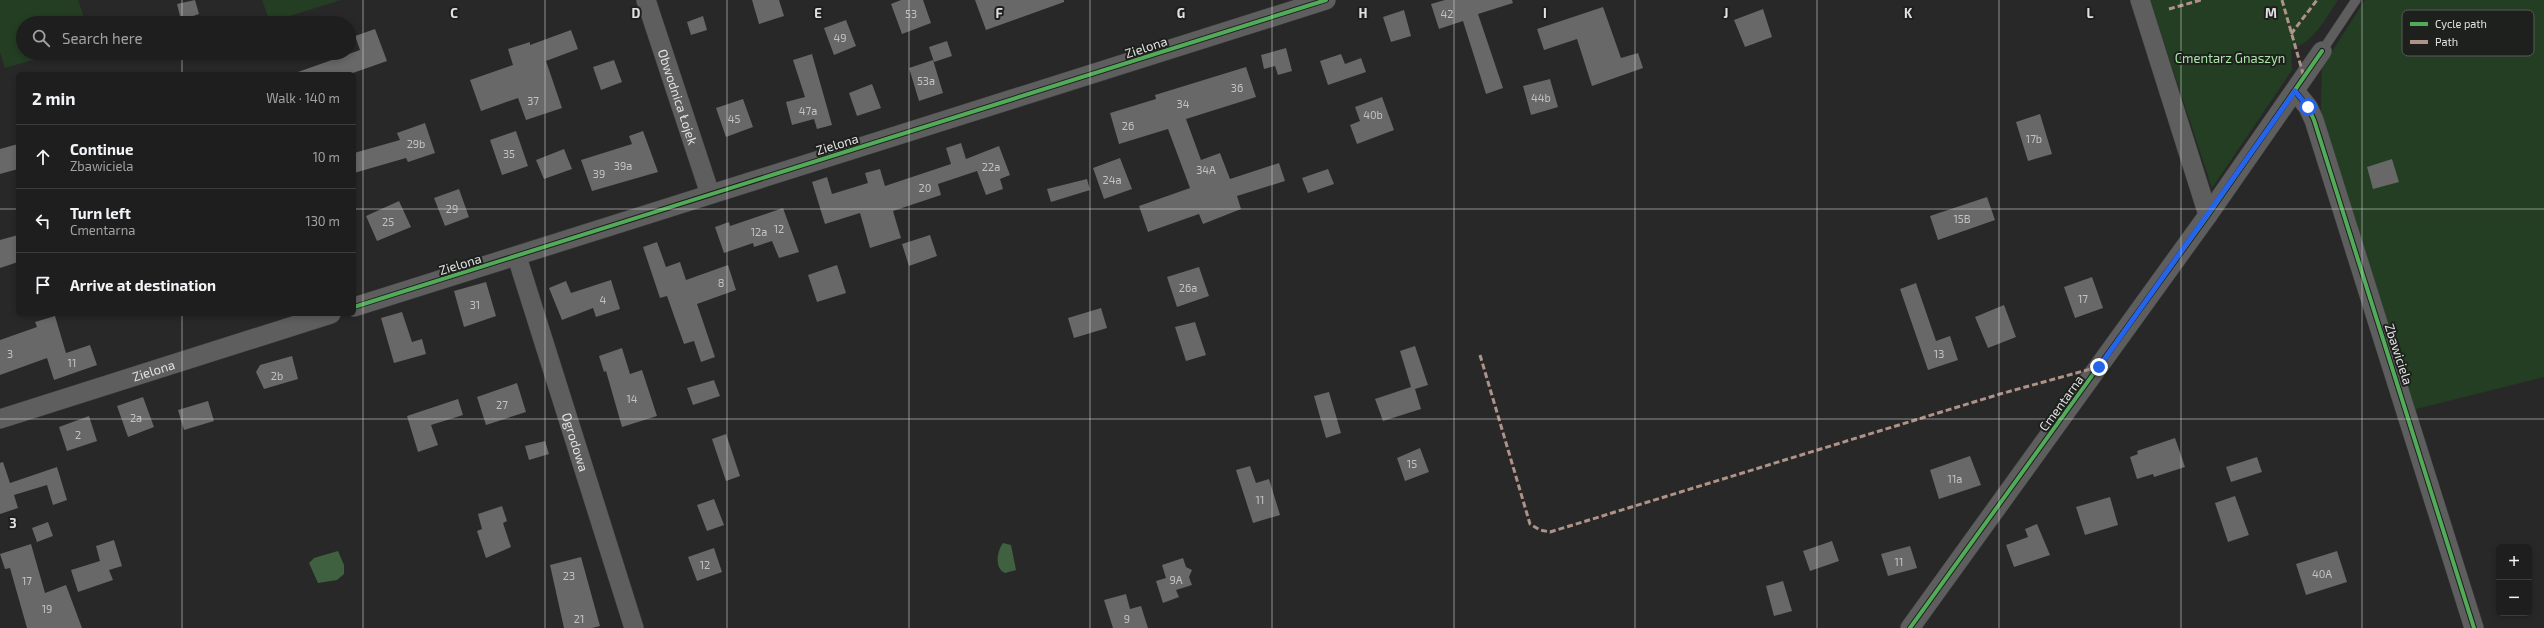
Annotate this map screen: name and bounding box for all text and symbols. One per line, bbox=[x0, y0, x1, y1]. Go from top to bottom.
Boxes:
text: C bbox=[450, 5, 458, 21]
text: D bbox=[632, 5, 641, 21]
text: E bbox=[814, 5, 822, 21]
text: F bbox=[995, 5, 1003, 21]
text: G bbox=[1177, 5, 1185, 21]
text: H bbox=[1359, 5, 1368, 21]
text: I bbox=[1543, 5, 1547, 21]
text: J bbox=[1724, 5, 1728, 21]
text: K bbox=[1904, 5, 1913, 21]
text: L bbox=[2087, 5, 2094, 21]
text: M bbox=[2265, 5, 2277, 21]
house number: 53 bbox=[905, 7, 917, 20]
house number: 42 bbox=[1441, 7, 1453, 20]
legend bbox=[2402, 10, 2534, 56]
search box bbox=[16, 16, 356, 60]
text: Cycle path bbox=[2435, 17, 2487, 30]
icon: search bbox=[30, 27, 52, 49]
text: Search here bbox=[62, 29, 143, 47]
house number: 49 bbox=[833, 31, 847, 44]
street label: Zielona bbox=[1123, 33, 1169, 61]
text: Path bbox=[2435, 35, 2458, 48]
street label: Obwodnica Łojek bbox=[655, 47, 701, 147]
park label: Cmentarz Gnaszyn bbox=[2175, 50, 2285, 66]
house number: 53a bbox=[917, 74, 935, 87]
house number: 36 bbox=[1231, 81, 1243, 94]
text: 2 min bbox=[32, 88, 75, 108]
text: Walk · 140 m bbox=[266, 90, 340, 106]
house number: 44b bbox=[1531, 91, 1551, 104]
house number: 37 bbox=[527, 94, 539, 107]
house number: 34 bbox=[1177, 97, 1190, 110]
route start bbox=[2299, 98, 2317, 116]
house number: 47a bbox=[799, 104, 817, 117]
house number: 40b bbox=[1363, 108, 1383, 121]
house number: 45 bbox=[728, 112, 740, 125]
house number: 26 bbox=[1122, 119, 1134, 132]
street label: Zielona bbox=[814, 130, 860, 158]
house number: 17b bbox=[2026, 132, 2042, 145]
house number: 29b bbox=[407, 137, 425, 150]
text: Continue bbox=[70, 140, 133, 158]
icon: ahead bbox=[32, 146, 54, 168]
house number: 35 bbox=[503, 147, 515, 160]
text: 10 m bbox=[313, 149, 340, 165]
text: Zbawiciela bbox=[70, 158, 133, 174]
house number: 39a bbox=[614, 159, 632, 172]
house number: 22a bbox=[982, 160, 1000, 173]
house number: 34A bbox=[1196, 163, 1216, 176]
house number: 39 bbox=[593, 167, 605, 180]
house number: 24a bbox=[1103, 173, 1122, 186]
house number: 20 bbox=[919, 181, 931, 194]
house number: 29 bbox=[446, 202, 458, 215]
text: Turn left bbox=[70, 204, 131, 222]
icon: left bbox=[32, 210, 54, 232]
house number: 15B bbox=[1953, 212, 1971, 225]
text: 130 m bbox=[305, 213, 340, 229]
house number: 25 bbox=[382, 215, 394, 228]
text: Cmentarna bbox=[70, 222, 135, 238]
house number: 12 bbox=[774, 222, 784, 235]
house number: 12a bbox=[751, 225, 767, 238]
street label: Zielona bbox=[437, 250, 483, 278]
icon: arrive bbox=[32, 274, 54, 296]
text: Arrive at destination bbox=[70, 276, 216, 294]
house number: 8 bbox=[718, 276, 724, 289]
house number: 26a bbox=[1179, 281, 1197, 294]
house number: 17 bbox=[2078, 292, 2088, 305]
house number: 4 bbox=[600, 293, 607, 306]
house number: 31 bbox=[470, 298, 480, 311]
street label: Zbawiciela bbox=[2382, 321, 2416, 387]
house number: 3 bbox=[7, 347, 13, 360]
house number: 13 bbox=[1934, 347, 1944, 360]
house number: 11 bbox=[68, 356, 76, 369]
street label: Zielona bbox=[130, 356, 177, 385]
route end bbox=[2090, 358, 2108, 376]
house number: 2b bbox=[271, 369, 283, 382]
street label: Cmentarna bbox=[2035, 372, 2087, 434]
house number: 14 bbox=[626, 392, 638, 405]
house number: 27 bbox=[496, 398, 508, 411]
house number: 2a bbox=[130, 411, 142, 424]
street label: Ogrodowa bbox=[559, 411, 592, 474]
house number: 2 bbox=[75, 428, 81, 441]
house number: 15 bbox=[1407, 457, 1417, 470]
house number: 11a bbox=[1948, 472, 1962, 485]
house number: 11 bbox=[1256, 493, 1264, 506]
text: 3 bbox=[9, 515, 17, 531]
map controls bbox=[2496, 544, 2532, 616]
button: + bbox=[2496, 544, 2532, 580]
house number: 11 bbox=[1895, 555, 1903, 568]
house number: 12 bbox=[700, 558, 710, 571]
house number: 40A bbox=[2312, 567, 2332, 580]
house number: 23 bbox=[563, 569, 575, 582]
house number: 9A bbox=[1169, 573, 1183, 586]
house number: 17 bbox=[22, 574, 32, 587]
button: − bbox=[2496, 580, 2532, 616]
house number: 19 bbox=[42, 602, 52, 615]
house number: 21 bbox=[574, 612, 584, 625]
house number: 9 bbox=[1124, 612, 1130, 625]

